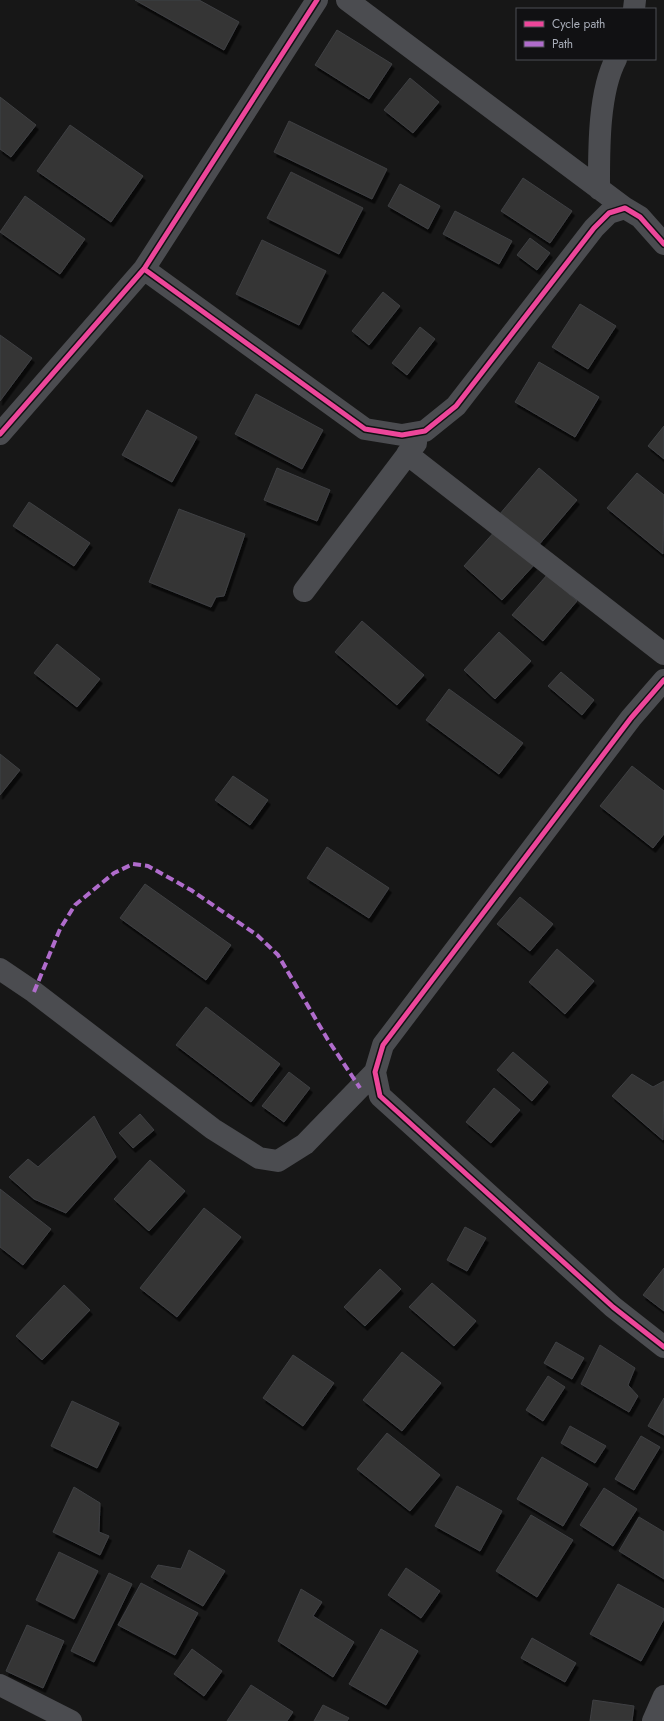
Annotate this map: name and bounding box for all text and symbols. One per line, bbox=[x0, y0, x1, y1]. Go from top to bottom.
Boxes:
legend bbox=[516, 8, 656, 60]
text: Cycle path bbox=[552, 15, 605, 33]
text: Path bbox=[552, 35, 573, 53]

